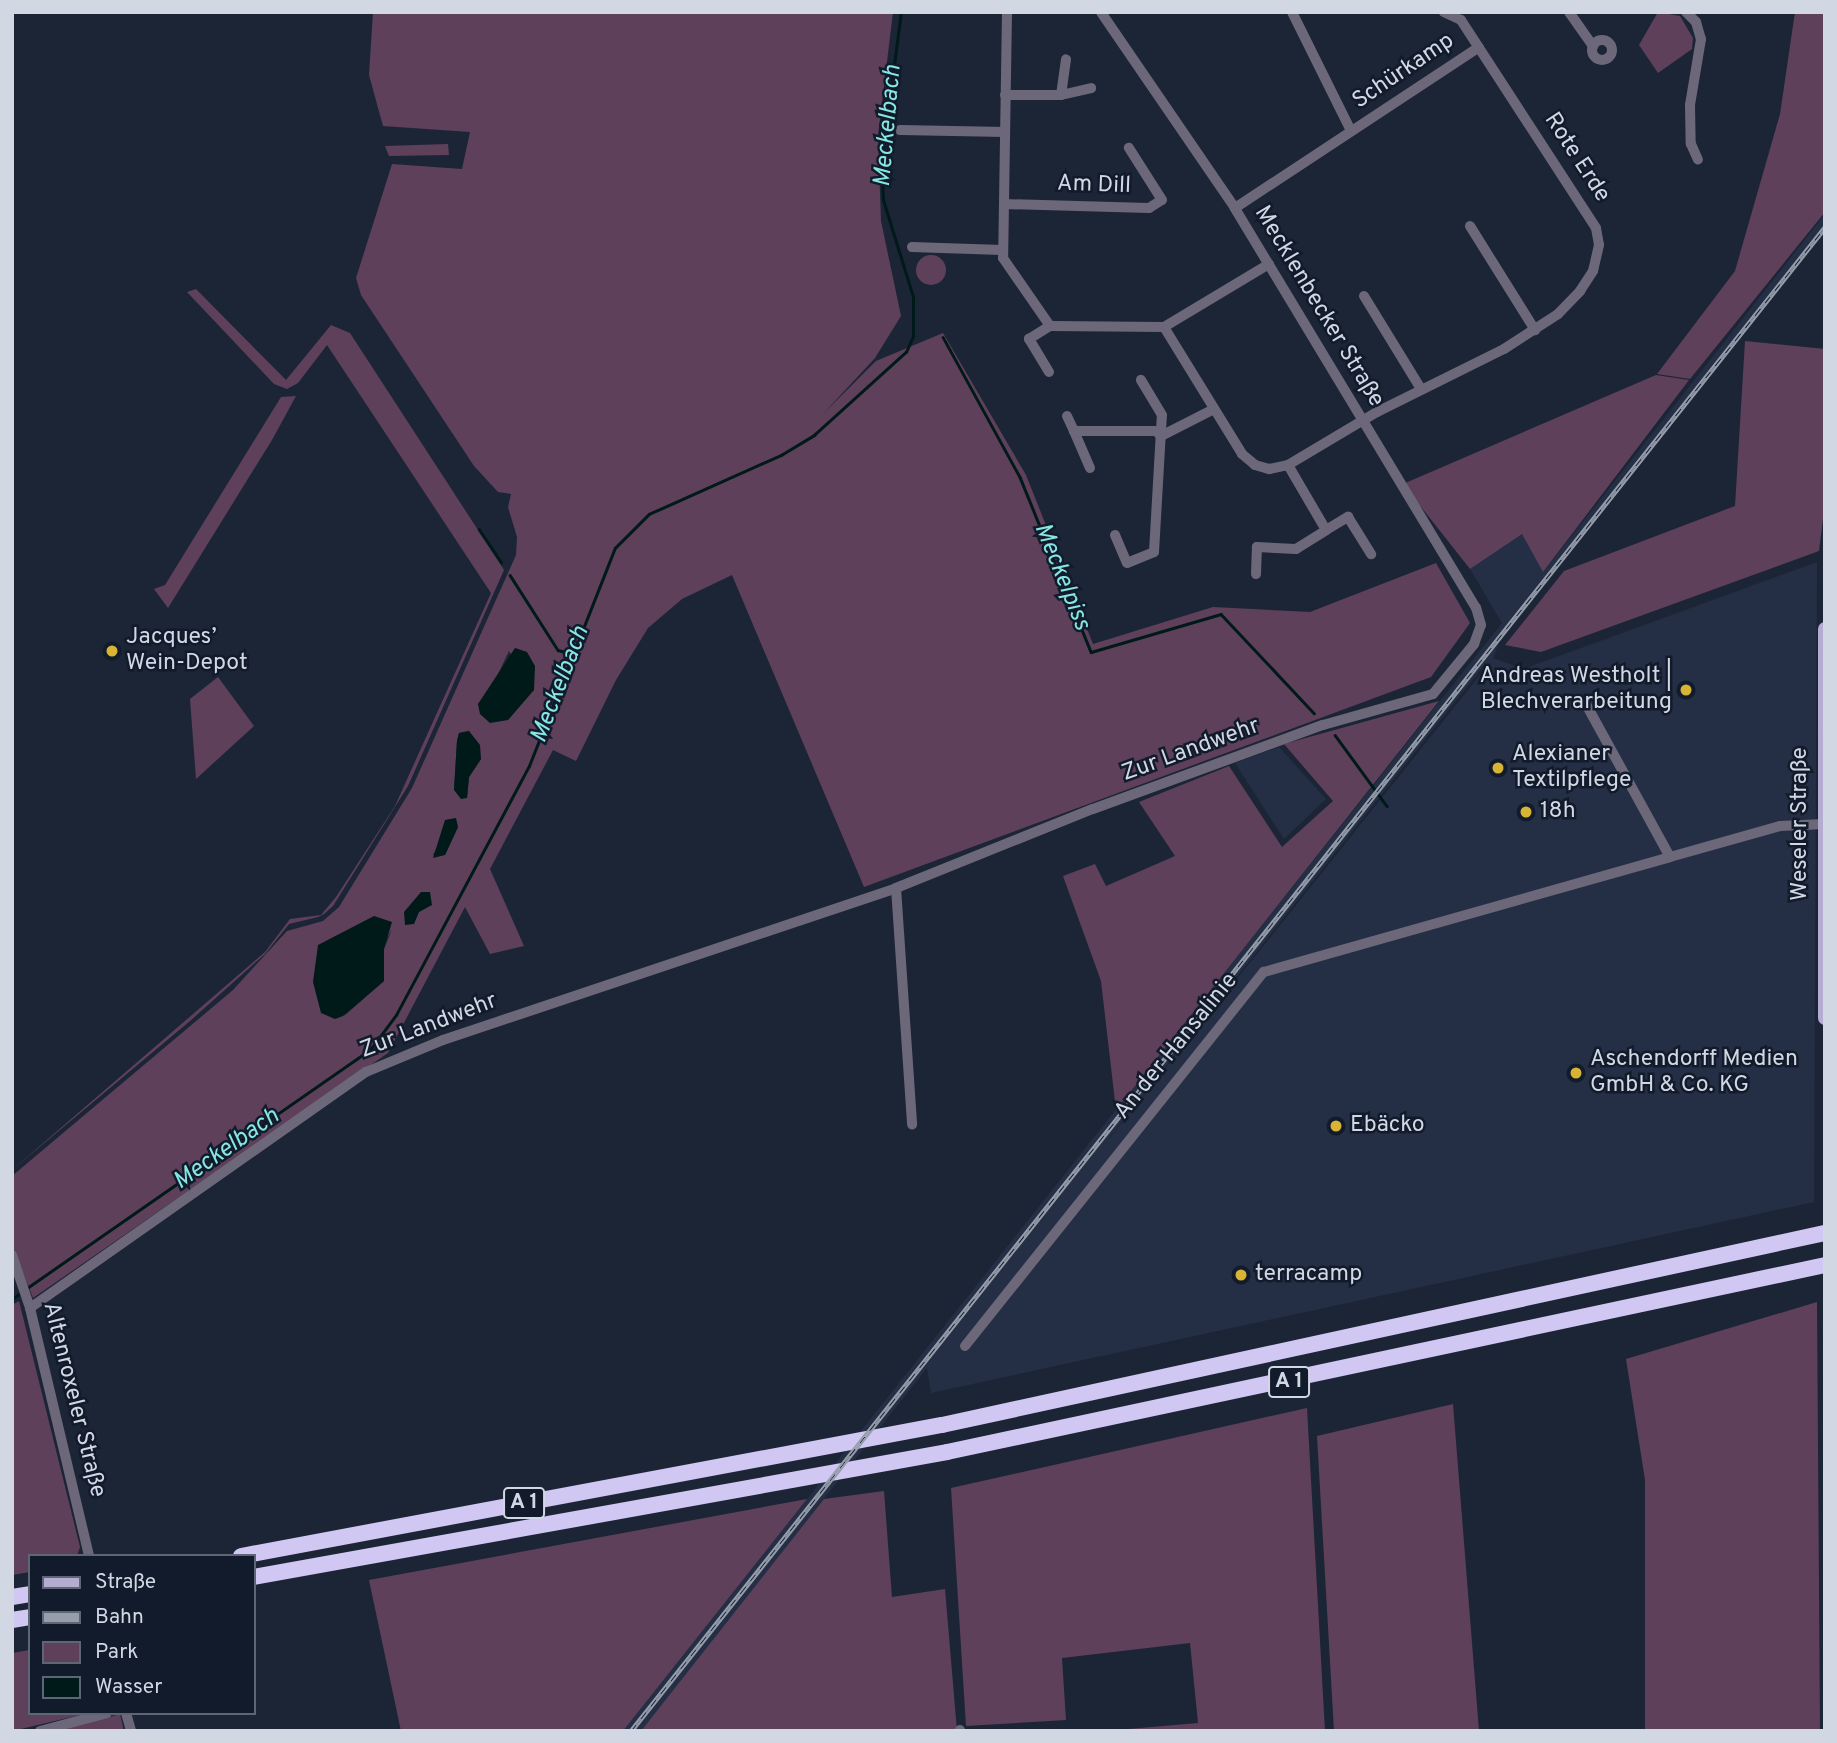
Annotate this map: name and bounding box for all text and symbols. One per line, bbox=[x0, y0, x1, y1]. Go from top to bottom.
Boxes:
street label: Schürkamp bbox=[1348, 28, 1460, 116]
water label: Meckelbach bbox=[869, 64, 909, 188]
street label: Rote Erde bbox=[1537, 108, 1615, 208]
street label: Am Dill bbox=[1056, 171, 1132, 201]
street label: Mecklenbecker Straße bbox=[1247, 201, 1389, 413]
water label: Meckelpiss bbox=[1026, 519, 1096, 635]
water label: Meckelbach bbox=[526, 623, 596, 747]
place label: Jacques’ Wein-Depot bbox=[126, 624, 248, 678]
marker: Jacques’ Wein-Depot bbox=[104, 643, 120, 659]
place label: Andreas Westholt | Blechverarbeitung bbox=[1479, 663, 1672, 717]
marker: Andreas Westholt | Blechverarbeitung bbox=[1678, 682, 1694, 698]
street label: Zur Landwehr bbox=[1118, 713, 1264, 789]
place label: Alexianer Textilpflege bbox=[1512, 741, 1631, 795]
street label: Weseler Straße bbox=[1787, 747, 1815, 901]
marker: Alexianer Textilpflege bbox=[1490, 760, 1506, 776]
place label: 18h bbox=[1540, 798, 1576, 826]
marker: 18h bbox=[1518, 804, 1534, 820]
street label: An der Hansalinie bbox=[1110, 968, 1244, 1126]
street label: Zur Landwehr bbox=[357, 988, 501, 1066]
place label: Aschendorff Medien GmbH & Co. KG bbox=[1590, 1046, 1798, 1100]
marker: Aschendorff Medien GmbH & Co. KG bbox=[1568, 1065, 1584, 1081]
water label: Meckelbach bbox=[169, 1103, 285, 1197]
place label: Ebäcko bbox=[1350, 1112, 1425, 1140]
marker: Ebäcko bbox=[1328, 1118, 1344, 1134]
place label: terracamp bbox=[1255, 1261, 1362, 1289]
marker: terracamp bbox=[1233, 1267, 1249, 1283]
street label: Altenroxeler Straße bbox=[35, 1300, 111, 1500]
road number: A 1 bbox=[1266, 1364, 1312, 1400]
road number: A 1 bbox=[501, 1486, 547, 1520]
legend bbox=[28, 1554, 256, 1715]
text: Straße bbox=[95, 1569, 156, 1596]
text: Bahn bbox=[95, 1604, 144, 1631]
text: Park bbox=[95, 1639, 138, 1666]
text: Wasser bbox=[95, 1674, 162, 1701]

